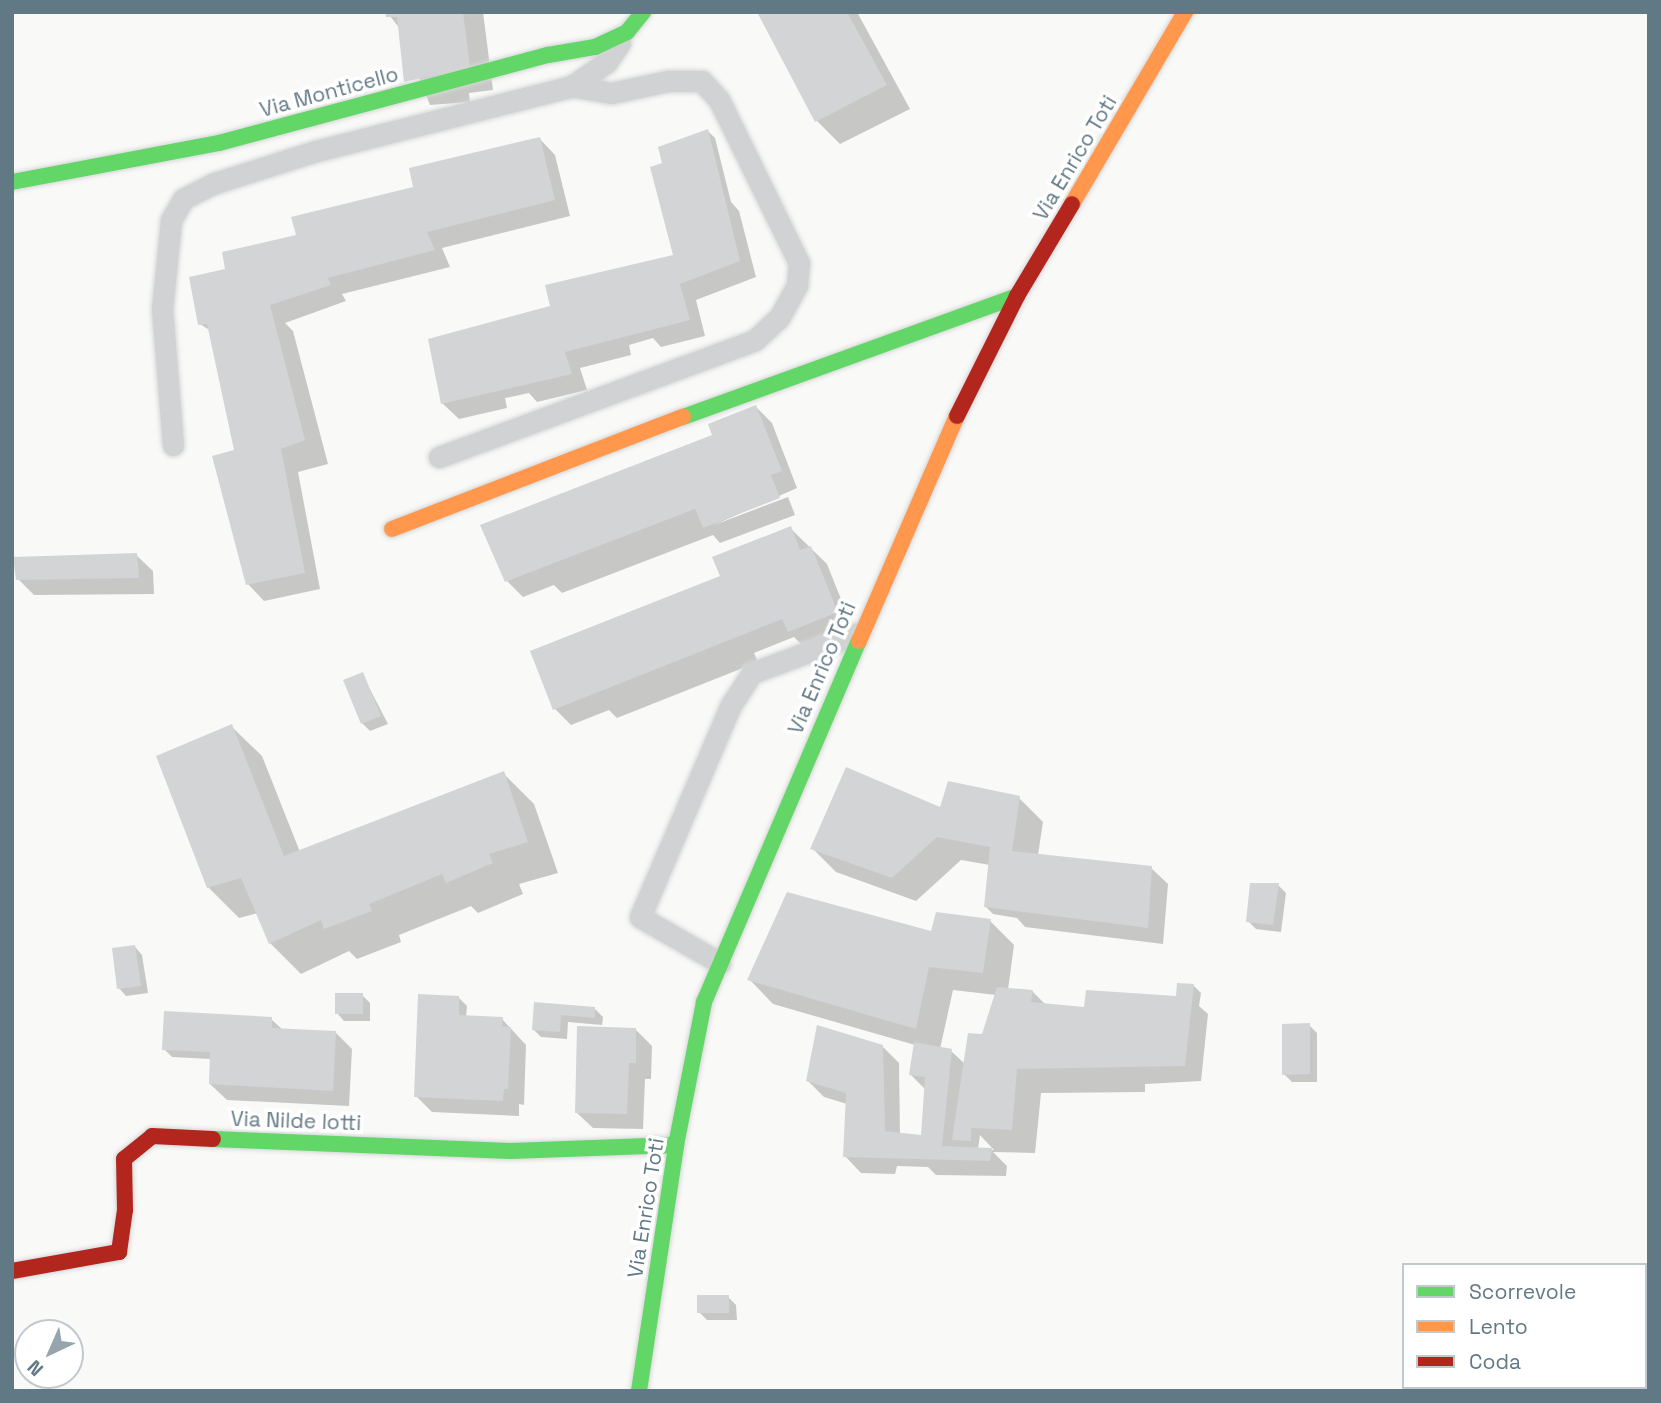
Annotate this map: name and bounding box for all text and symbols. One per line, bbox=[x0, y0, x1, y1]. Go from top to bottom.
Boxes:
street label: Via Monticello bbox=[257, 61, 401, 123]
street label: Via Enrico Toti bbox=[1028, 91, 1122, 225]
street label: Via Enrico Toti bbox=[783, 598, 861, 738]
street label: Via Nilde lotti bbox=[230, 1106, 362, 1136]
street label: Via Enrico Toti bbox=[622, 1136, 670, 1280]
legend bbox=[1402, 1263, 1647, 1389]
text: Scorrevole bbox=[1469, 1278, 1576, 1305]
text: Lento bbox=[1469, 1313, 1528, 1340]
north arrow bbox=[14, 1319, 84, 1389]
text: Coda bbox=[1469, 1348, 1521, 1375]
text: N bbox=[22, 1355, 49, 1381]

